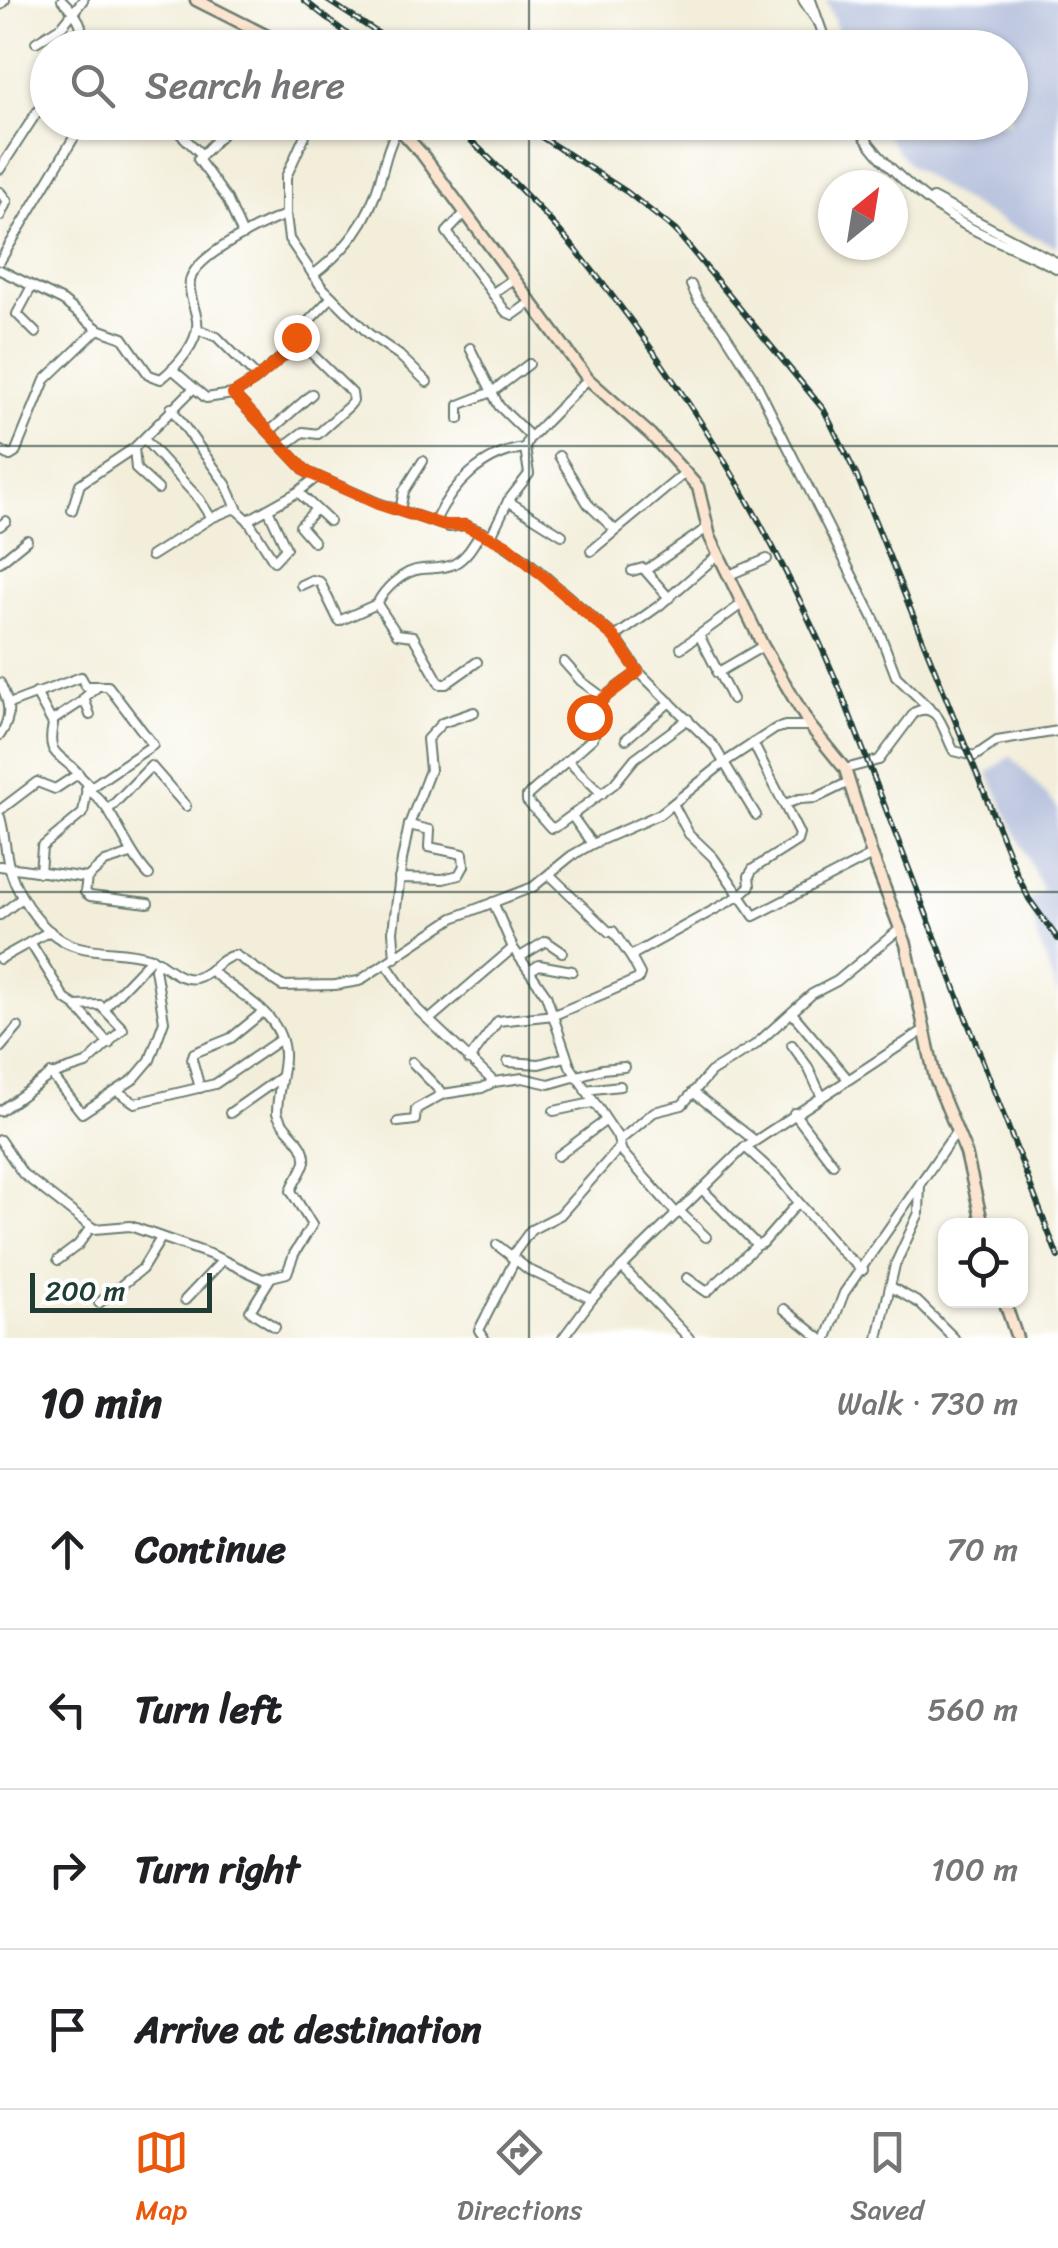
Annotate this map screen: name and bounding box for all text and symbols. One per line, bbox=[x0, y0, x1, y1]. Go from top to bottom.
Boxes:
search box bbox=[30, 30, 1028, 140]
text: Search here bbox=[145, 52, 345, 119]
icon: search bbox=[65, 58, 120, 113]
north arrow bbox=[818, 170, 908, 260]
route end bbox=[274, 315, 320, 361]
route start bbox=[567, 695, 613, 741]
map controls bbox=[938, 1218, 1028, 1308]
button: locate bbox=[938, 1218, 1028, 1308]
text: 200 m bbox=[45, 1266, 125, 1315]
scale bar bbox=[30, 1268, 212, 1312]
text: 10 min bbox=[40, 1366, 162, 1440]
text: Walk · 730 m bbox=[837, 1375, 1018, 1432]
text: Continue bbox=[135, 1516, 286, 1583]
text: 70 m bbox=[947, 1521, 1018, 1578]
icon: ahead bbox=[40, 1522, 95, 1577]
text: Turn left bbox=[135, 1676, 281, 1743]
text: 560 m bbox=[927, 1681, 1018, 1738]
icon: left bbox=[40, 1682, 95, 1737]
text: Turn right bbox=[135, 1836, 300, 1903]
text: 100 m bbox=[931, 1841, 1018, 1898]
icon: right bbox=[40, 1842, 95, 1897]
text: Arrive at destination bbox=[135, 1996, 482, 2063]
icon: arrive bbox=[40, 2002, 95, 2057]
tab: Map bbox=[134, 2125, 189, 2234]
tab: Directions bbox=[457, 2125, 582, 2234]
tab: Saved bbox=[850, 2125, 924, 2234]

